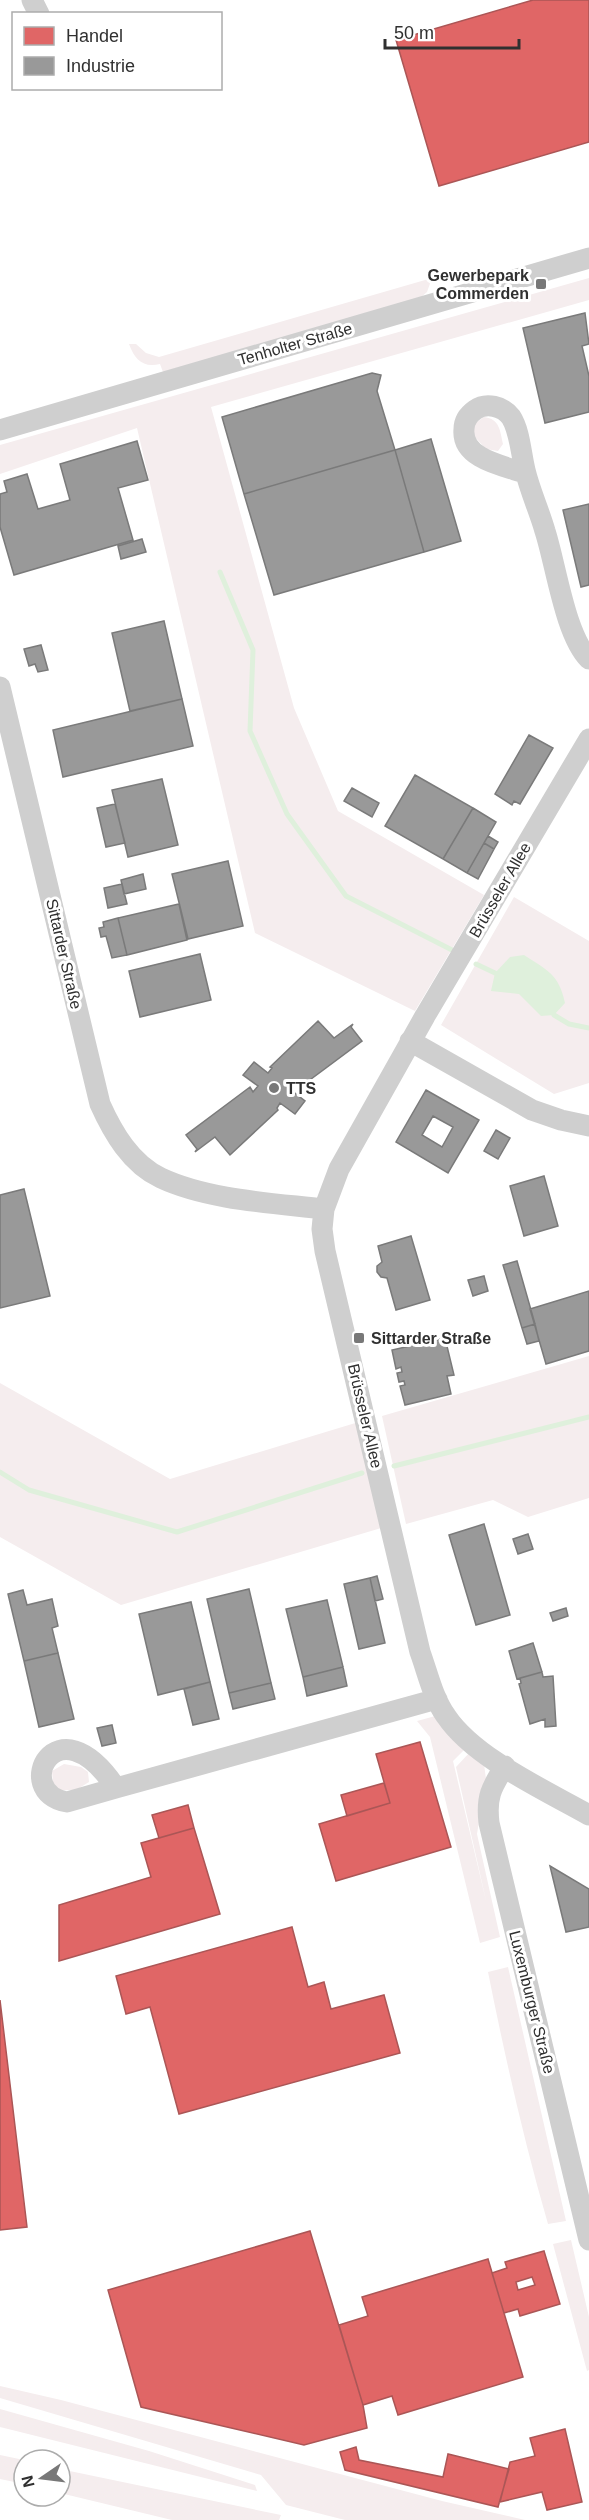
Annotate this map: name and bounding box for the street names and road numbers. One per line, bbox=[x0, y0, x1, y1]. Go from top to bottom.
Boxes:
street label: Tenholter Straße bbox=[236, 319, 354, 368]
street label: Brüsseler Allee bbox=[466, 839, 534, 940]
street label: Sittarder Straße bbox=[43, 897, 85, 1011]
street label: Brüsseler Allee bbox=[345, 1362, 385, 1470]
street label: Luxemburger Straße bbox=[506, 1929, 558, 2075]

